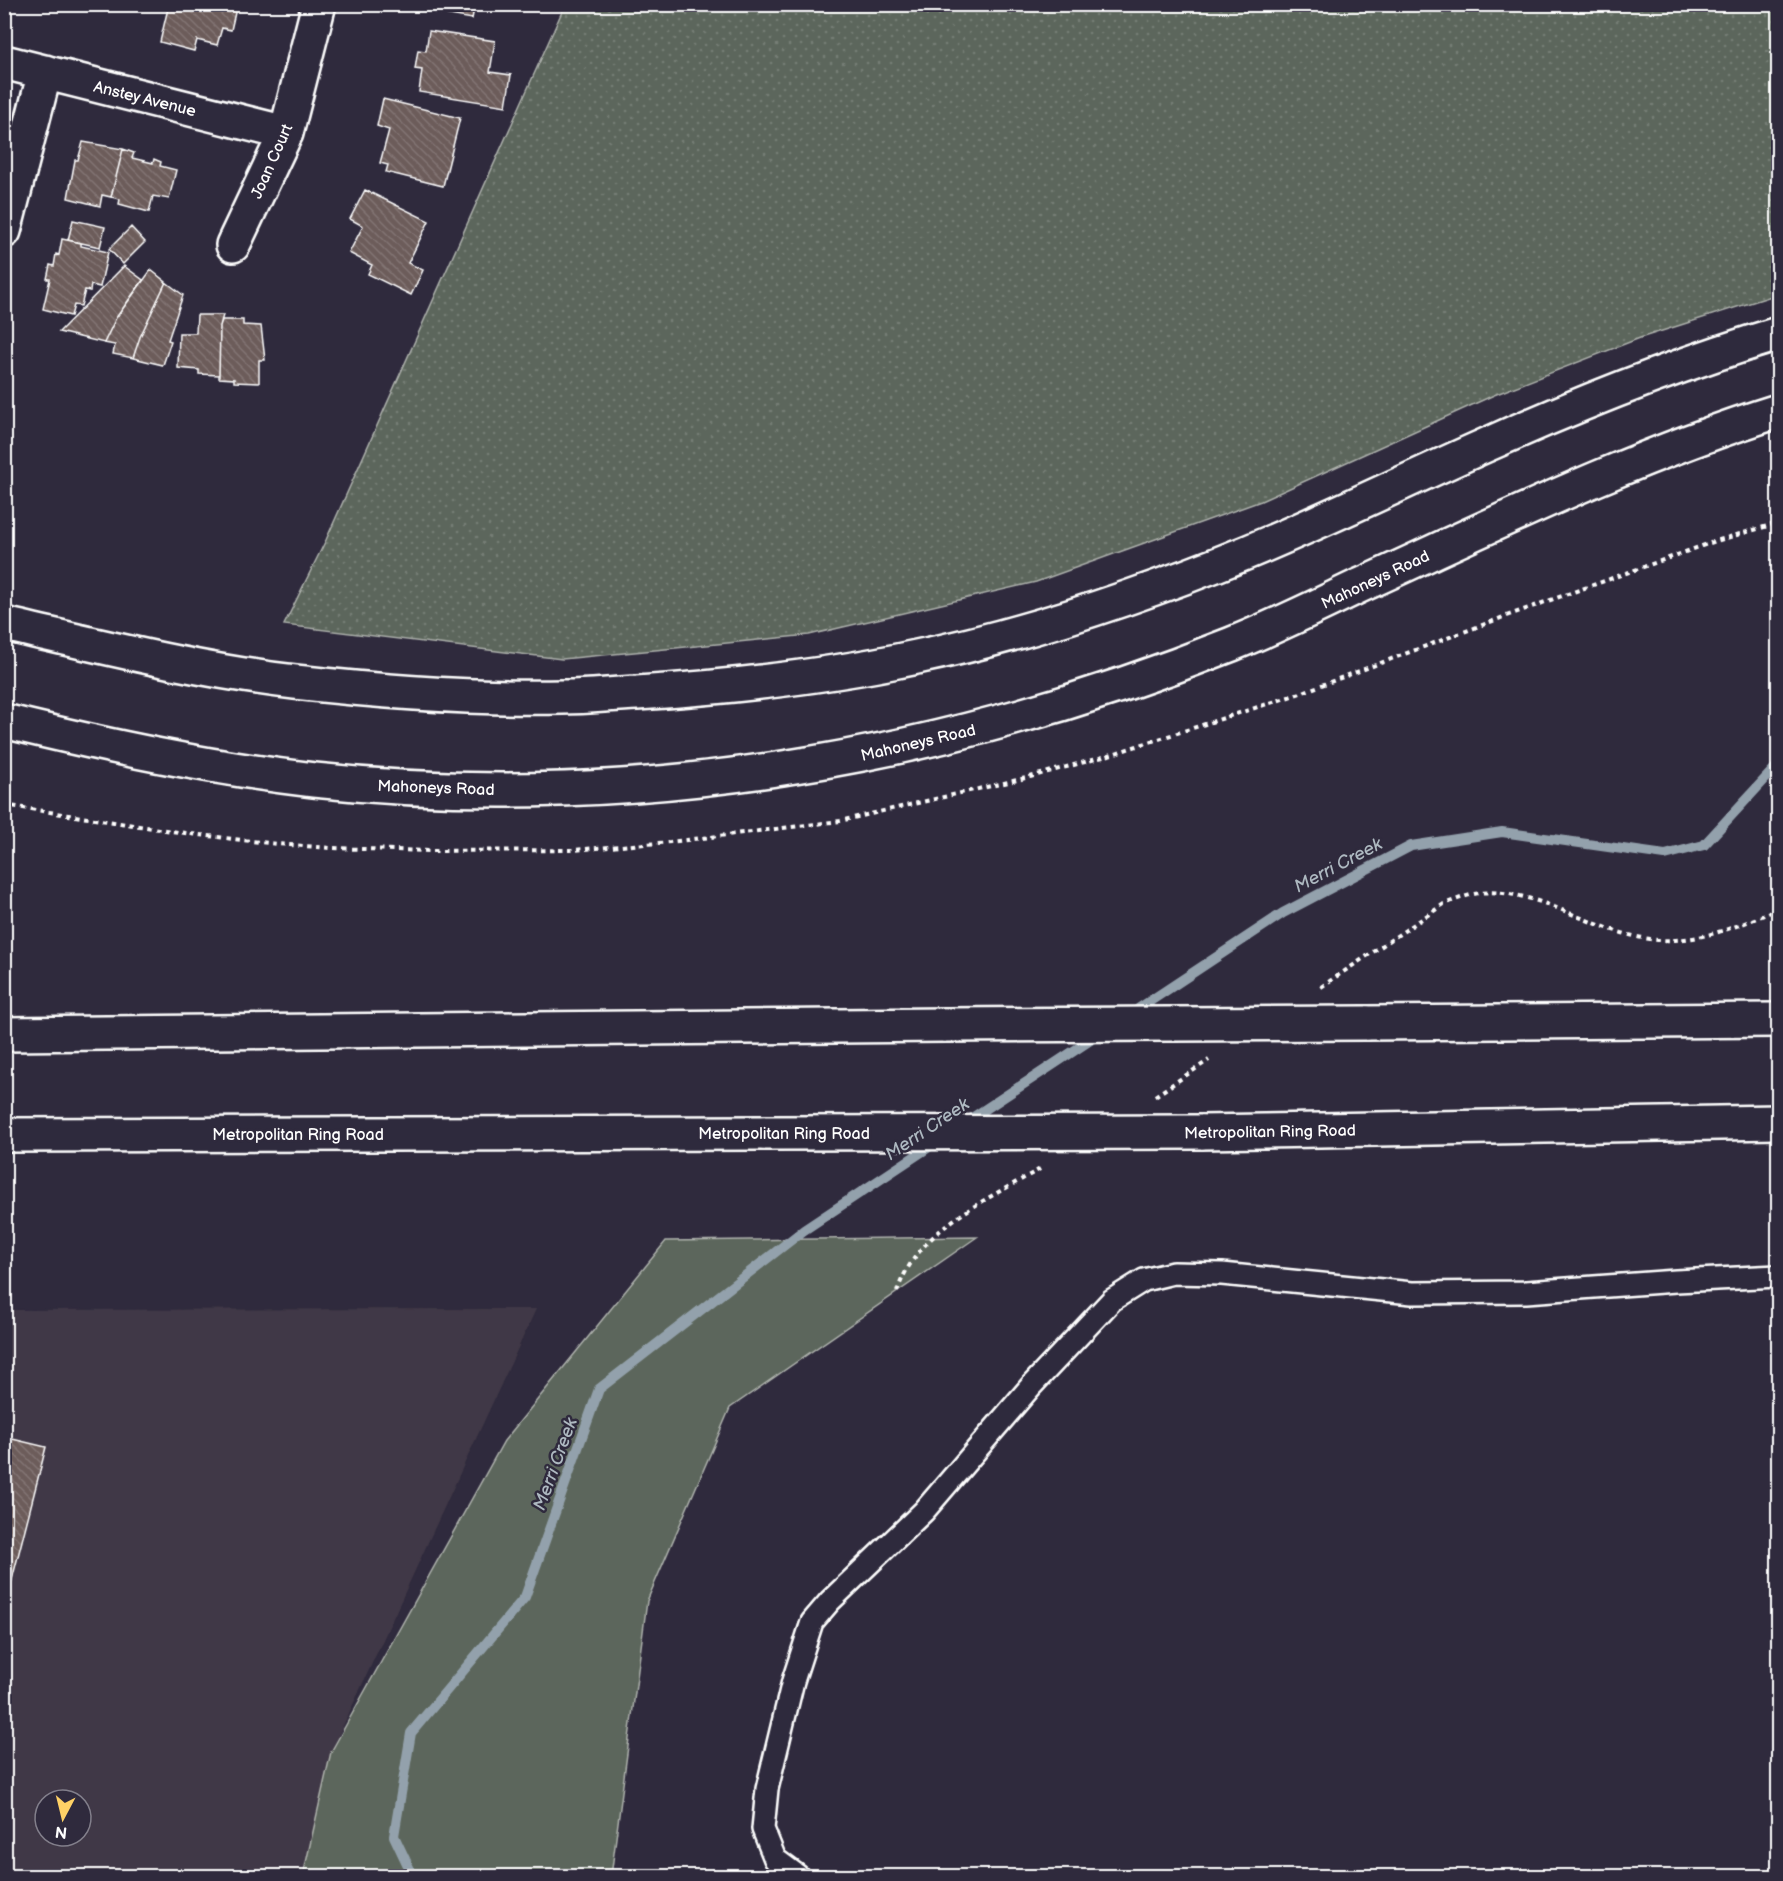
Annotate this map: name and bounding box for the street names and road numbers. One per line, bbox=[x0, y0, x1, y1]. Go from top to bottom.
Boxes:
street label: Anstey Avenue bbox=[92, 78, 198, 121]
street label: Joan Court bbox=[248, 121, 297, 202]
street label: Mahoneys Road bbox=[1319, 547, 1433, 614]
street label: Mahoneys Road bbox=[859, 721, 978, 766]
street label: Mahoneys Road bbox=[377, 777, 495, 800]
street label: Metropolitan Ring Road bbox=[1184, 1122, 1356, 1143]
street label: Metropolitan Ring Road bbox=[698, 1125, 870, 1144]
street label: Metropolitan Ring Road bbox=[212, 1126, 384, 1145]

